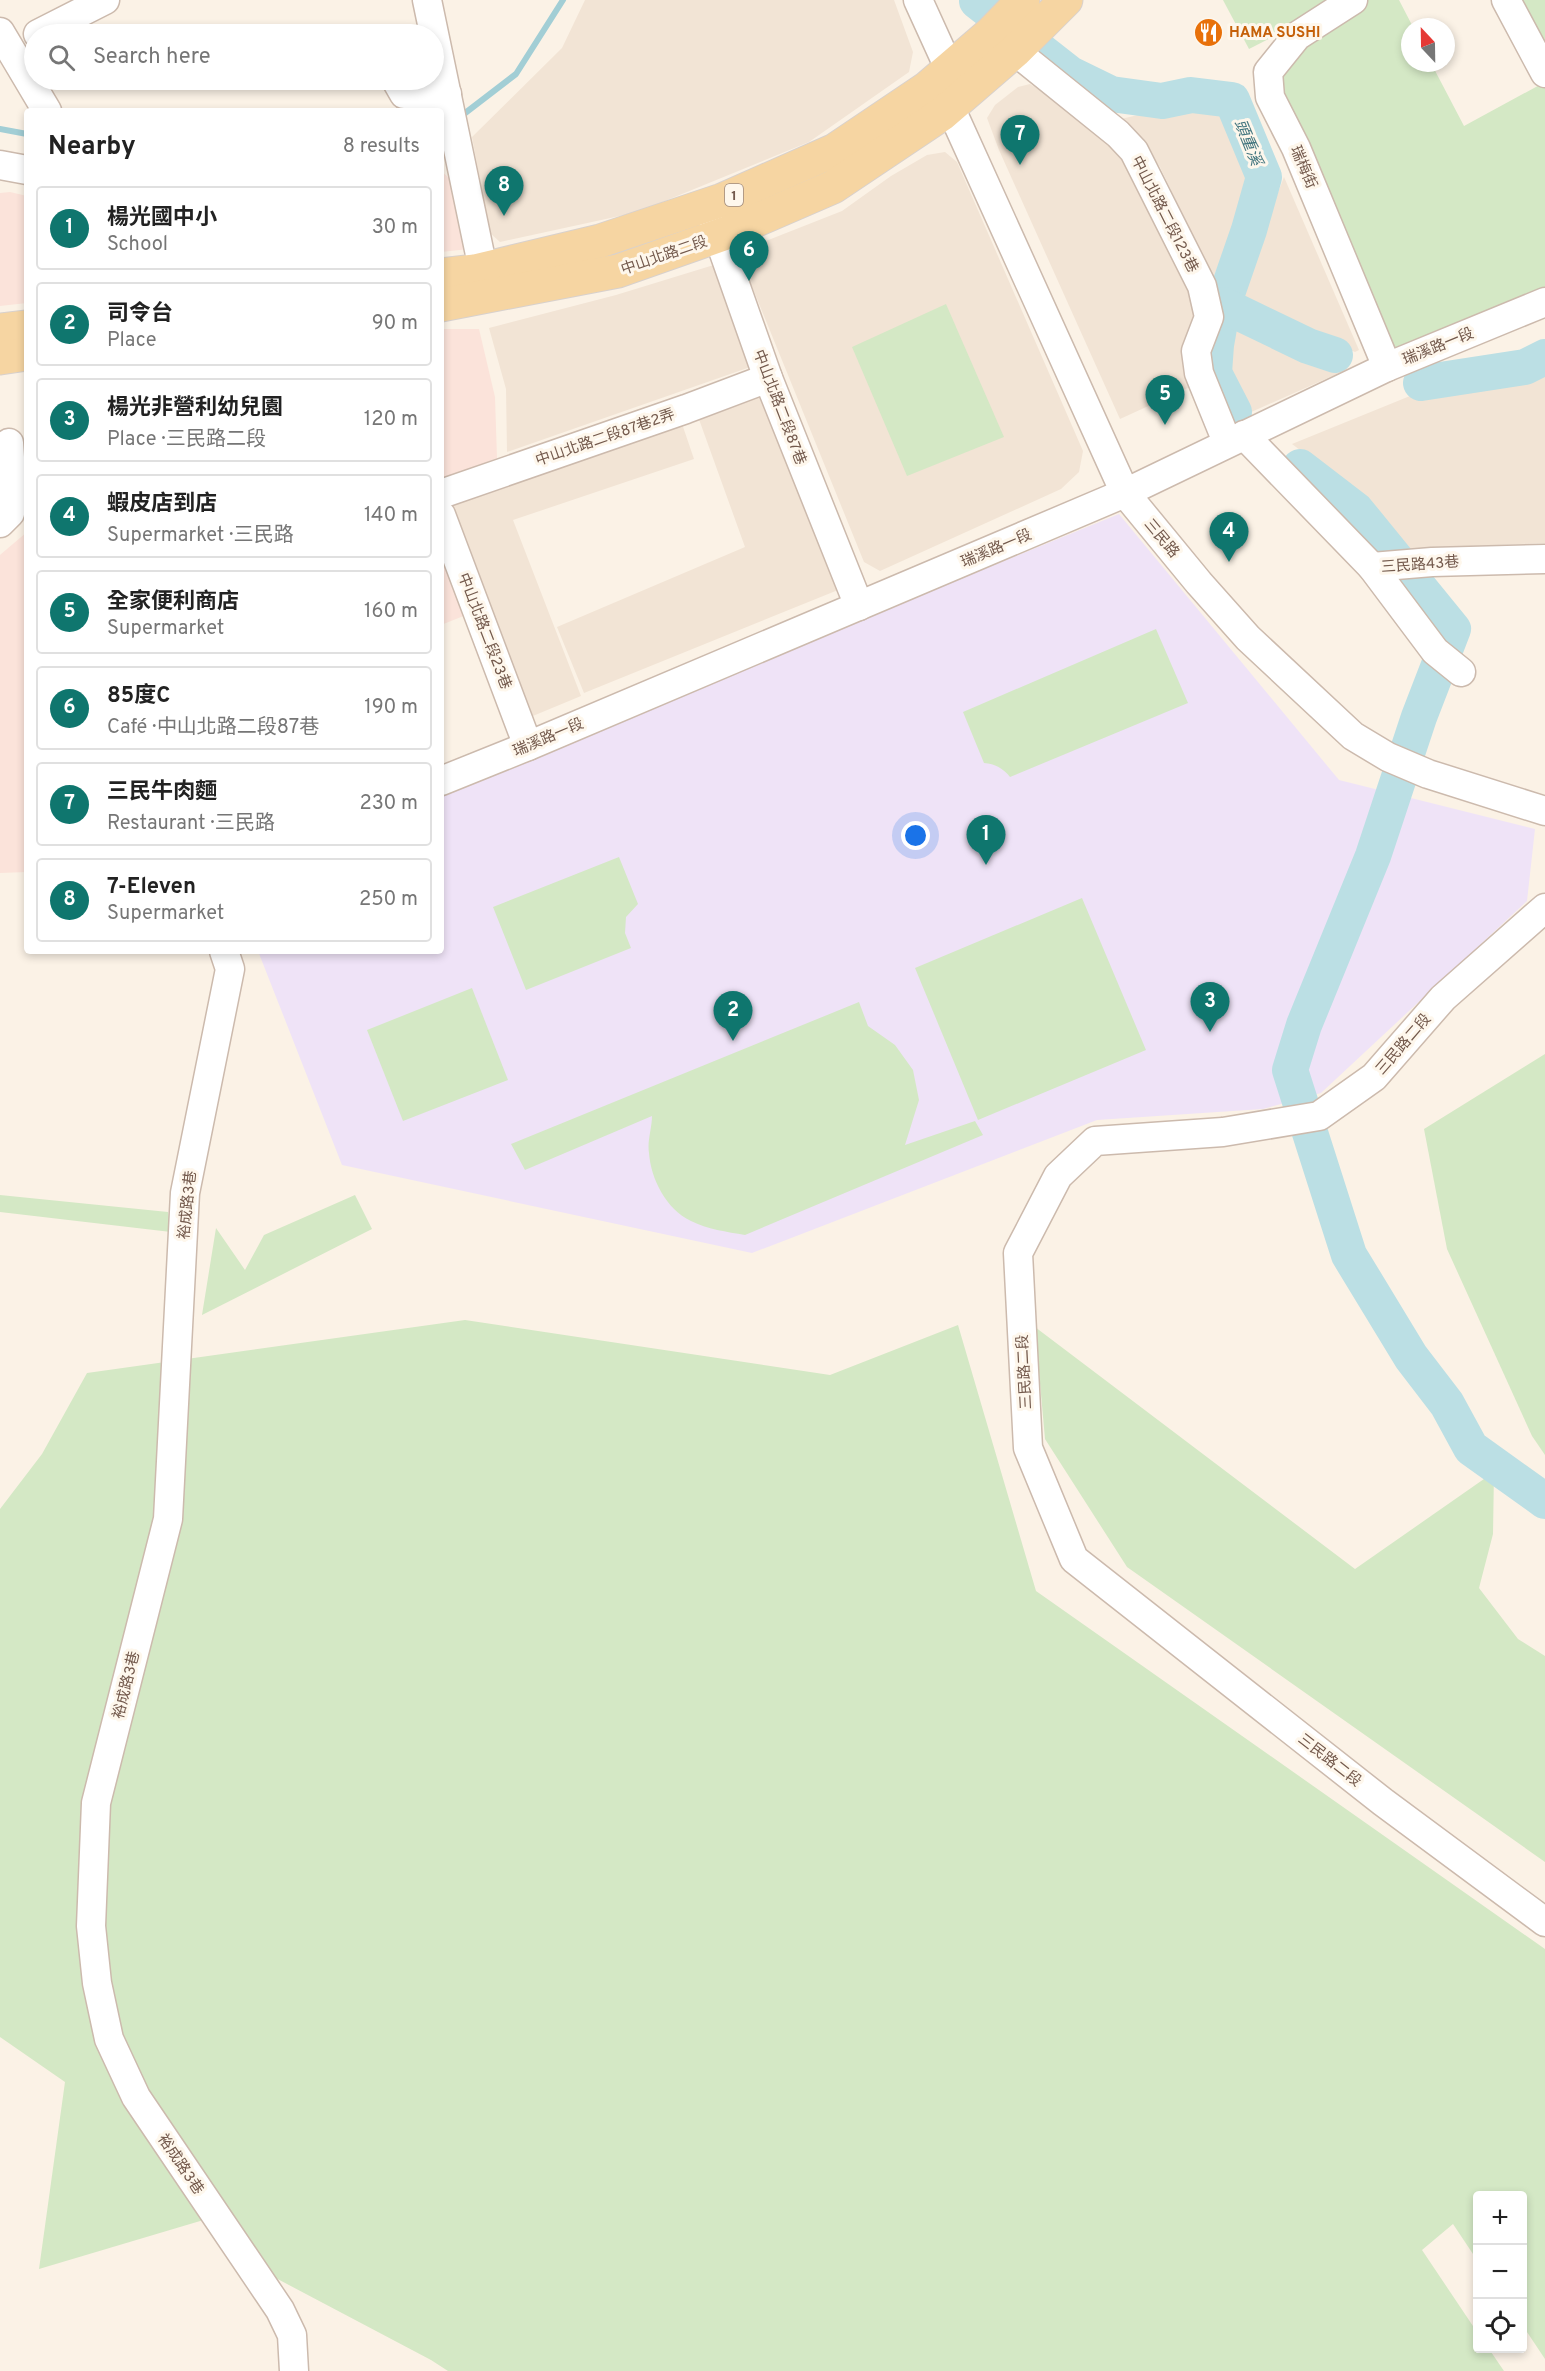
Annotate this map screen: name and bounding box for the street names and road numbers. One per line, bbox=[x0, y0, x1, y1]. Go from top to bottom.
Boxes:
street label: 瑞梅街 bbox=[1285, 143, 1320, 192]
street label: 中山北路二段123巷 bbox=[1126, 153, 1202, 276]
road number: 1 bbox=[725, 184, 743, 206]
street label: 中山北路二段 bbox=[619, 232, 710, 280]
street label: 瑞溪路一段 bbox=[1400, 325, 1477, 370]
street label: 中山北路二段87巷 bbox=[748, 347, 810, 468]
street label: 中山北路二段87巷2弄 bbox=[533, 405, 678, 471]
street label: 三民路 bbox=[1139, 516, 1183, 562]
street label: 瑞溪路一段 bbox=[958, 526, 1035, 573]
street label: 三民路43巷 bbox=[1380, 553, 1460, 578]
street label: 中山北路二段23巷 bbox=[453, 570, 515, 692]
street label: 瑞溪路一段 bbox=[510, 715, 587, 762]
street label: 三民路二段 bbox=[1372, 1010, 1436, 1080]
street label: 裕成路3巷 bbox=[175, 1170, 202, 1240]
street label: 三民路二段 bbox=[1014, 1334, 1037, 1410]
street label: 裕成路3巷 bbox=[110, 1650, 145, 1721]
street label: 三民路二段 bbox=[1294, 1731, 1364, 1792]
street label: 裕成路3巷 bbox=[153, 2131, 207, 2199]

